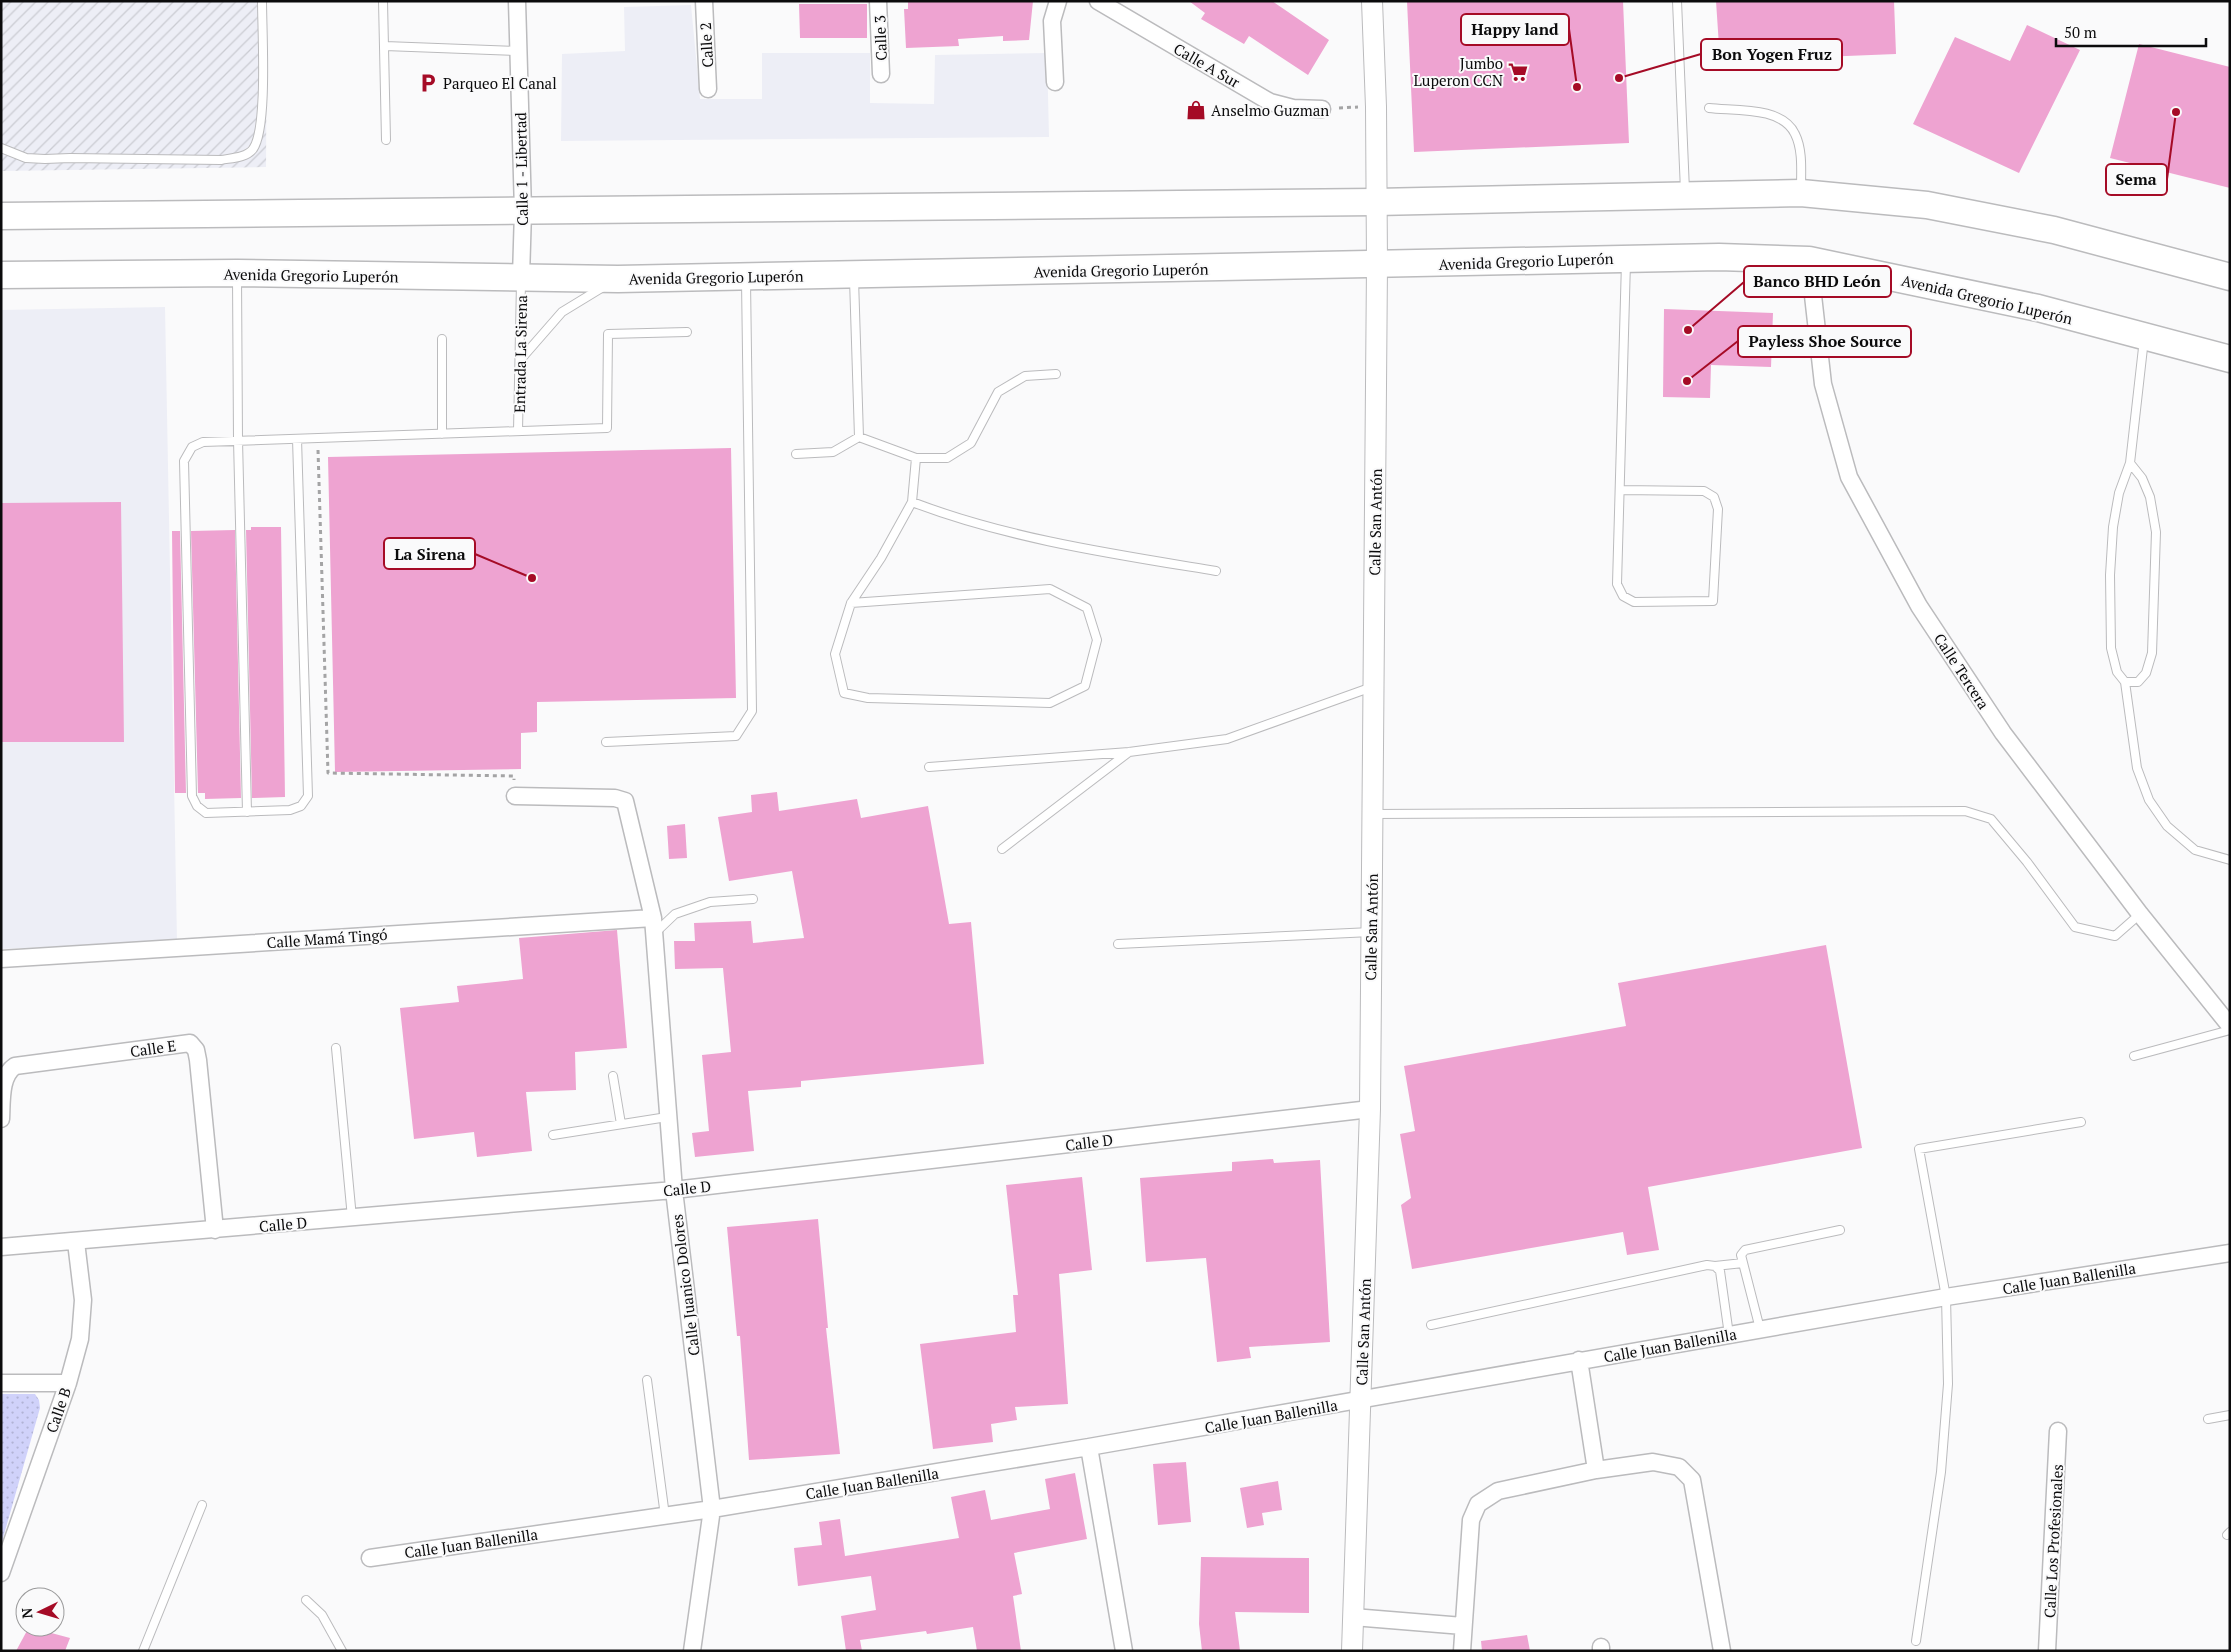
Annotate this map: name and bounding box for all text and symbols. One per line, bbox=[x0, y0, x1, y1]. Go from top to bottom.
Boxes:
callout: Happy land bbox=[1461, 14, 1569, 45]
street label: Calle 3 bbox=[869, 15, 891, 61]
scale bar bbox=[2056, 15, 2206, 47]
text: Happy land bbox=[1471, 18, 1559, 40]
street label: Calle 2 bbox=[695, 22, 717, 68]
text: 50 m bbox=[2064, 22, 2097, 42]
street label: Calle A Sur bbox=[1170, 38, 1244, 92]
callout: Bon Yogen Fruz bbox=[1701, 39, 1842, 70]
text: Bon Yogen Fruz bbox=[1712, 43, 1832, 65]
place label: Jumbo Luperon CCN bbox=[1414, 53, 1503, 90]
supermarket icon: Jumbo Luperon CCN bbox=[1507, 61, 1529, 83]
parking icon: Parqueo El Canal bbox=[417, 72, 439, 94]
place label: Parqueo El Canal bbox=[443, 73, 557, 93]
shop icon: Anselmo Guzman bbox=[1185, 99, 1207, 121]
place label: Anselmo Guzman bbox=[1211, 100, 1329, 120]
street label: Calle 1 - Libertad bbox=[510, 112, 532, 226]
callout: Sema bbox=[2106, 164, 2167, 195]
text: Sema bbox=[2115, 168, 2157, 190]
street label: Avenida Gregorio Luperón bbox=[1438, 248, 1614, 274]
street label: Avenida Gregorio Luperón bbox=[1033, 258, 1209, 282]
street label: Avenida Gregorio Luperón bbox=[223, 263, 399, 287]
street label: Avenida Gregorio Luperón bbox=[628, 265, 804, 289]
callout: Banco BHD León bbox=[1744, 266, 1891, 297]
text: Banco BHD León bbox=[1753, 270, 1881, 292]
street label: Avenida Gregorio Luperón bbox=[1900, 270, 2075, 328]
street label: Entrada La Sirena bbox=[509, 294, 531, 413]
callout: Payless Shoe Source bbox=[1738, 326, 1911, 357]
text: Payless Shoe Source bbox=[1748, 330, 1902, 352]
street label: Calle San Antón bbox=[1364, 468, 1386, 576]
callout: La Sirena bbox=[384, 538, 475, 569]
text: La Sirena bbox=[394, 543, 466, 565]
street label: Calle Tercera bbox=[1930, 629, 1994, 713]
street label: Calle San Antón bbox=[1360, 873, 1382, 981]
street label: Calle Mamá Tingó bbox=[266, 924, 388, 952]
street label: Calle E bbox=[129, 1035, 177, 1061]
street label: Calle D bbox=[1064, 1129, 1114, 1155]
street label: Calle D bbox=[662, 1176, 712, 1200]
street label: Calle D bbox=[258, 1212, 308, 1236]
street label: Calle Juanico Dolores bbox=[666, 1213, 704, 1357]
street label: Calle Juan Ballenilla bbox=[2001, 1258, 2138, 1298]
street label: Calle San Antón bbox=[1351, 1278, 1375, 1386]
street label: Calle Juan Ballenilla bbox=[1602, 1323, 1738, 1367]
street label: Calle B bbox=[41, 1385, 75, 1435]
street label: Calle Juan Ballenilla bbox=[1203, 1394, 1339, 1438]
street label: Calle Juan Ballenilla bbox=[804, 1463, 941, 1503]
street label: Calle Los Profesionales bbox=[2039, 1464, 2067, 1618]
street label: Calle Juan Ballenilla bbox=[403, 1524, 540, 1562]
north arrow bbox=[15, 1587, 65, 1637]
text: N bbox=[17, 1607, 36, 1619]

